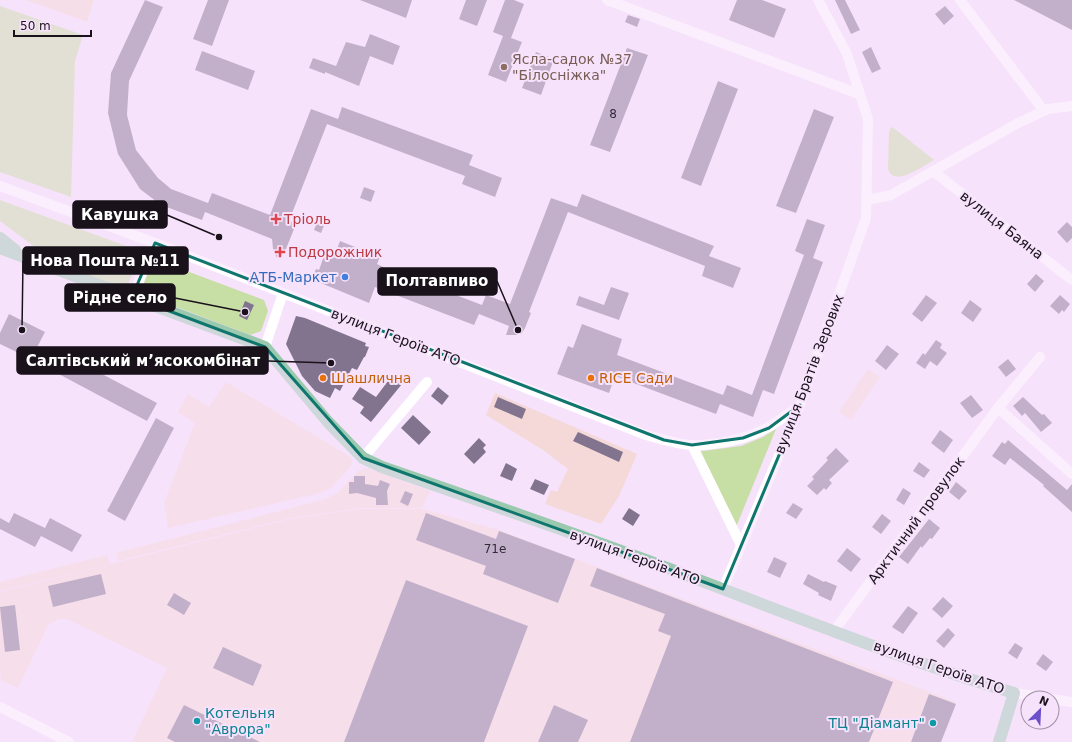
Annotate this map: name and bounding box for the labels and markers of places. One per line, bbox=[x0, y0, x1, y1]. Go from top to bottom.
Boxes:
place label: Ясла-садок №37 "Білосніжка" bbox=[512, 51, 632, 83]
marker: Ясла-садок №37 "Білосніжка" bbox=[499, 62, 509, 72]
callout: Кавушка bbox=[73, 201, 167, 228]
place label: Тріоль bbox=[283, 211, 331, 227]
marker: Тріоль bbox=[271, 214, 281, 224]
place label: Подорожник bbox=[288, 244, 382, 260]
callout: Нова Пошта №11 bbox=[23, 247, 188, 274]
marker: Подорожник bbox=[275, 247, 285, 257]
callout: Полтавпиво bbox=[378, 268, 497, 295]
place label: АТБ-Маркет bbox=[249, 269, 337, 285]
marker: АТБ-Маркет bbox=[340, 272, 350, 282]
callout: Рідне село bbox=[65, 284, 175, 311]
callout: Салтівський мʼясокомбінат bbox=[17, 347, 268, 374]
place label: Шашлична bbox=[331, 370, 411, 386]
place label: RICE Сади bbox=[599, 370, 673, 386]
marker: Шашлична bbox=[318, 373, 328, 383]
marker: RICE Сади bbox=[586, 373, 596, 383]
place label: Котельня "Аврора" bbox=[205, 705, 275, 737]
place label: ТЦ "Діамант" bbox=[827, 715, 925, 731]
marker: Котельня "Аврора" bbox=[192, 716, 202, 726]
marker: ТЦ "Діамант" bbox=[928, 718, 938, 728]

